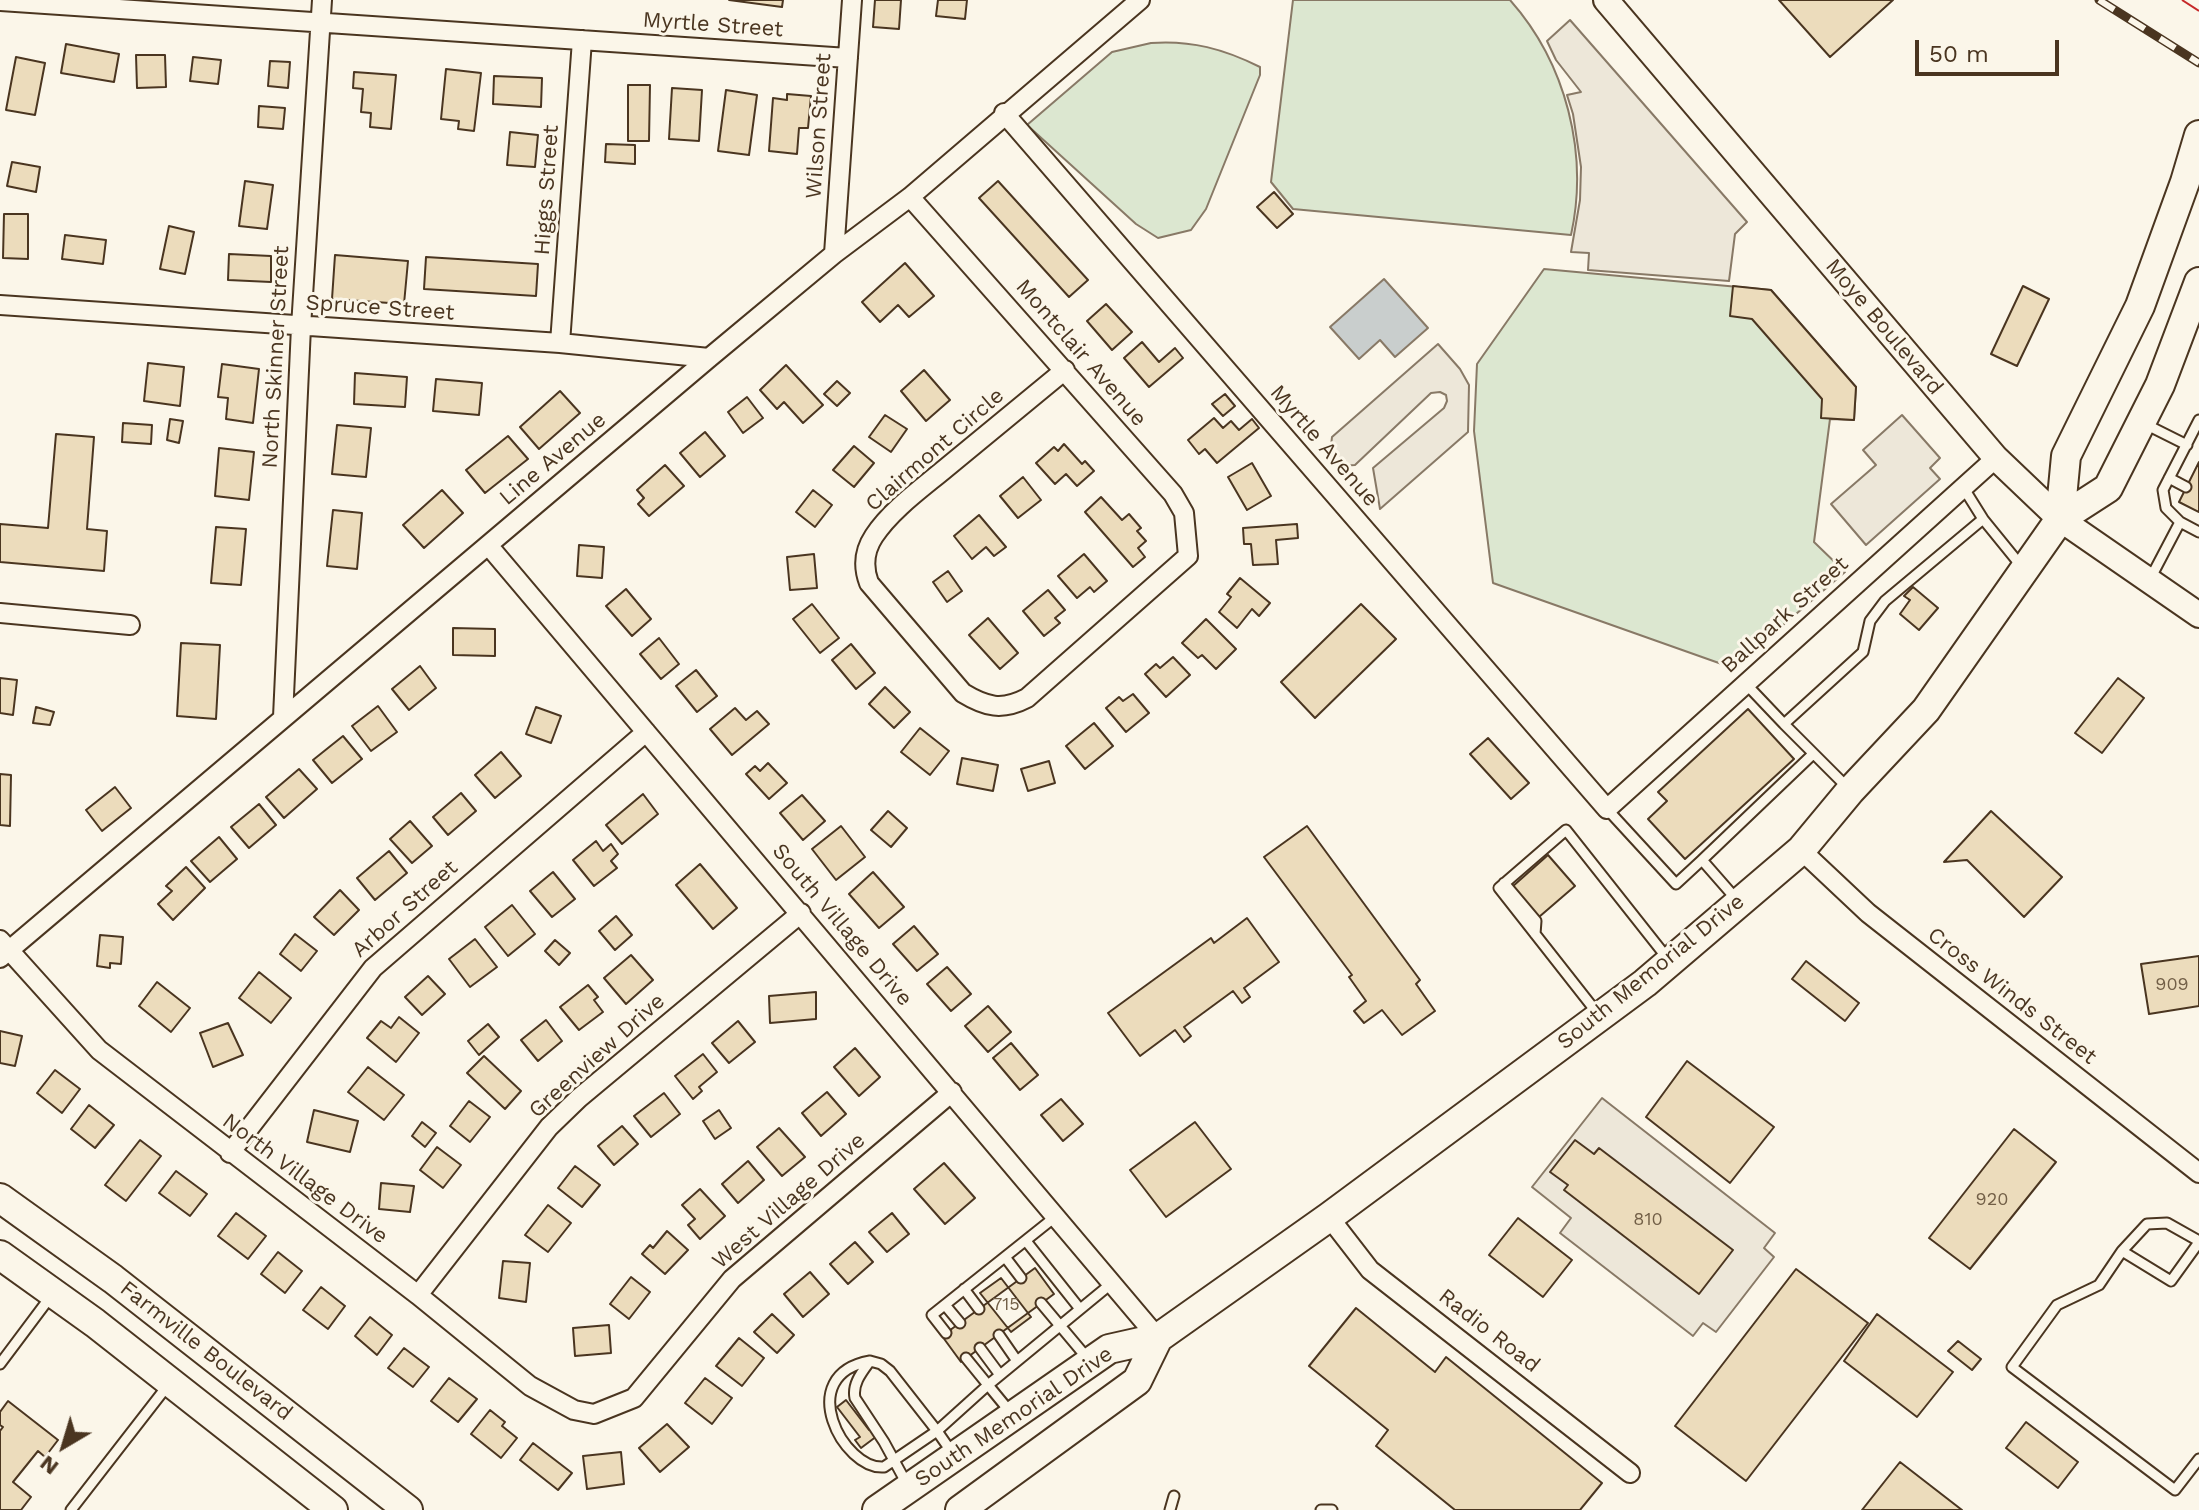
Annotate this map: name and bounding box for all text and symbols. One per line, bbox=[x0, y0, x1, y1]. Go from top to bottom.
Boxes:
street label: Myrtle Street bbox=[642, 7, 784, 43]
scale bar bbox=[1919, 24, 2063, 74]
text: 50 m bbox=[1929, 40, 1989, 68]
street label: Wilson Street bbox=[801, 52, 837, 200]
street label: Higgs Street bbox=[529, 124, 565, 256]
street label: North Skinner Street bbox=[257, 245, 295, 469]
street label: Moye Boulevard bbox=[1819, 254, 1949, 400]
street label: Montclair Avenue bbox=[1010, 274, 1152, 432]
street label: Spruce Street bbox=[305, 290, 455, 326]
street label: Myrtle Avenue bbox=[1264, 380, 1384, 512]
street label: Clairmont Circle bbox=[860, 383, 1010, 517]
street label: Line Avenue bbox=[494, 407, 612, 511]
street label: Ballpark Street bbox=[1716, 551, 1854, 679]
street label: South Village Drive bbox=[766, 838, 918, 1012]
street label: Arbor Street bbox=[347, 855, 463, 963]
street label: South Memorial Drive bbox=[1552, 888, 1750, 1056]
street label: Cross Winds Street bbox=[1922, 922, 2102, 1070]
house number: 909 bbox=[2155, 974, 2189, 996]
street label: Greenview Drive bbox=[524, 988, 670, 1124]
street label: North Village Drive bbox=[217, 1108, 393, 1250]
street label: West Village Drive bbox=[707, 1127, 871, 1275]
house number: 920 bbox=[1976, 1189, 2008, 1211]
house number: 810 bbox=[1633, 1209, 1663, 1231]
street label: Farmville Boulevard bbox=[114, 1275, 298, 1427]
street label: Radio Road bbox=[1433, 1283, 1545, 1379]
house number: 715 bbox=[992, 1294, 1020, 1316]
street label: South Memorial Drive bbox=[910, 1341, 1118, 1493]
north arrow bbox=[24, 1406, 104, 1486]
text: N bbox=[35, 1450, 63, 1480]

